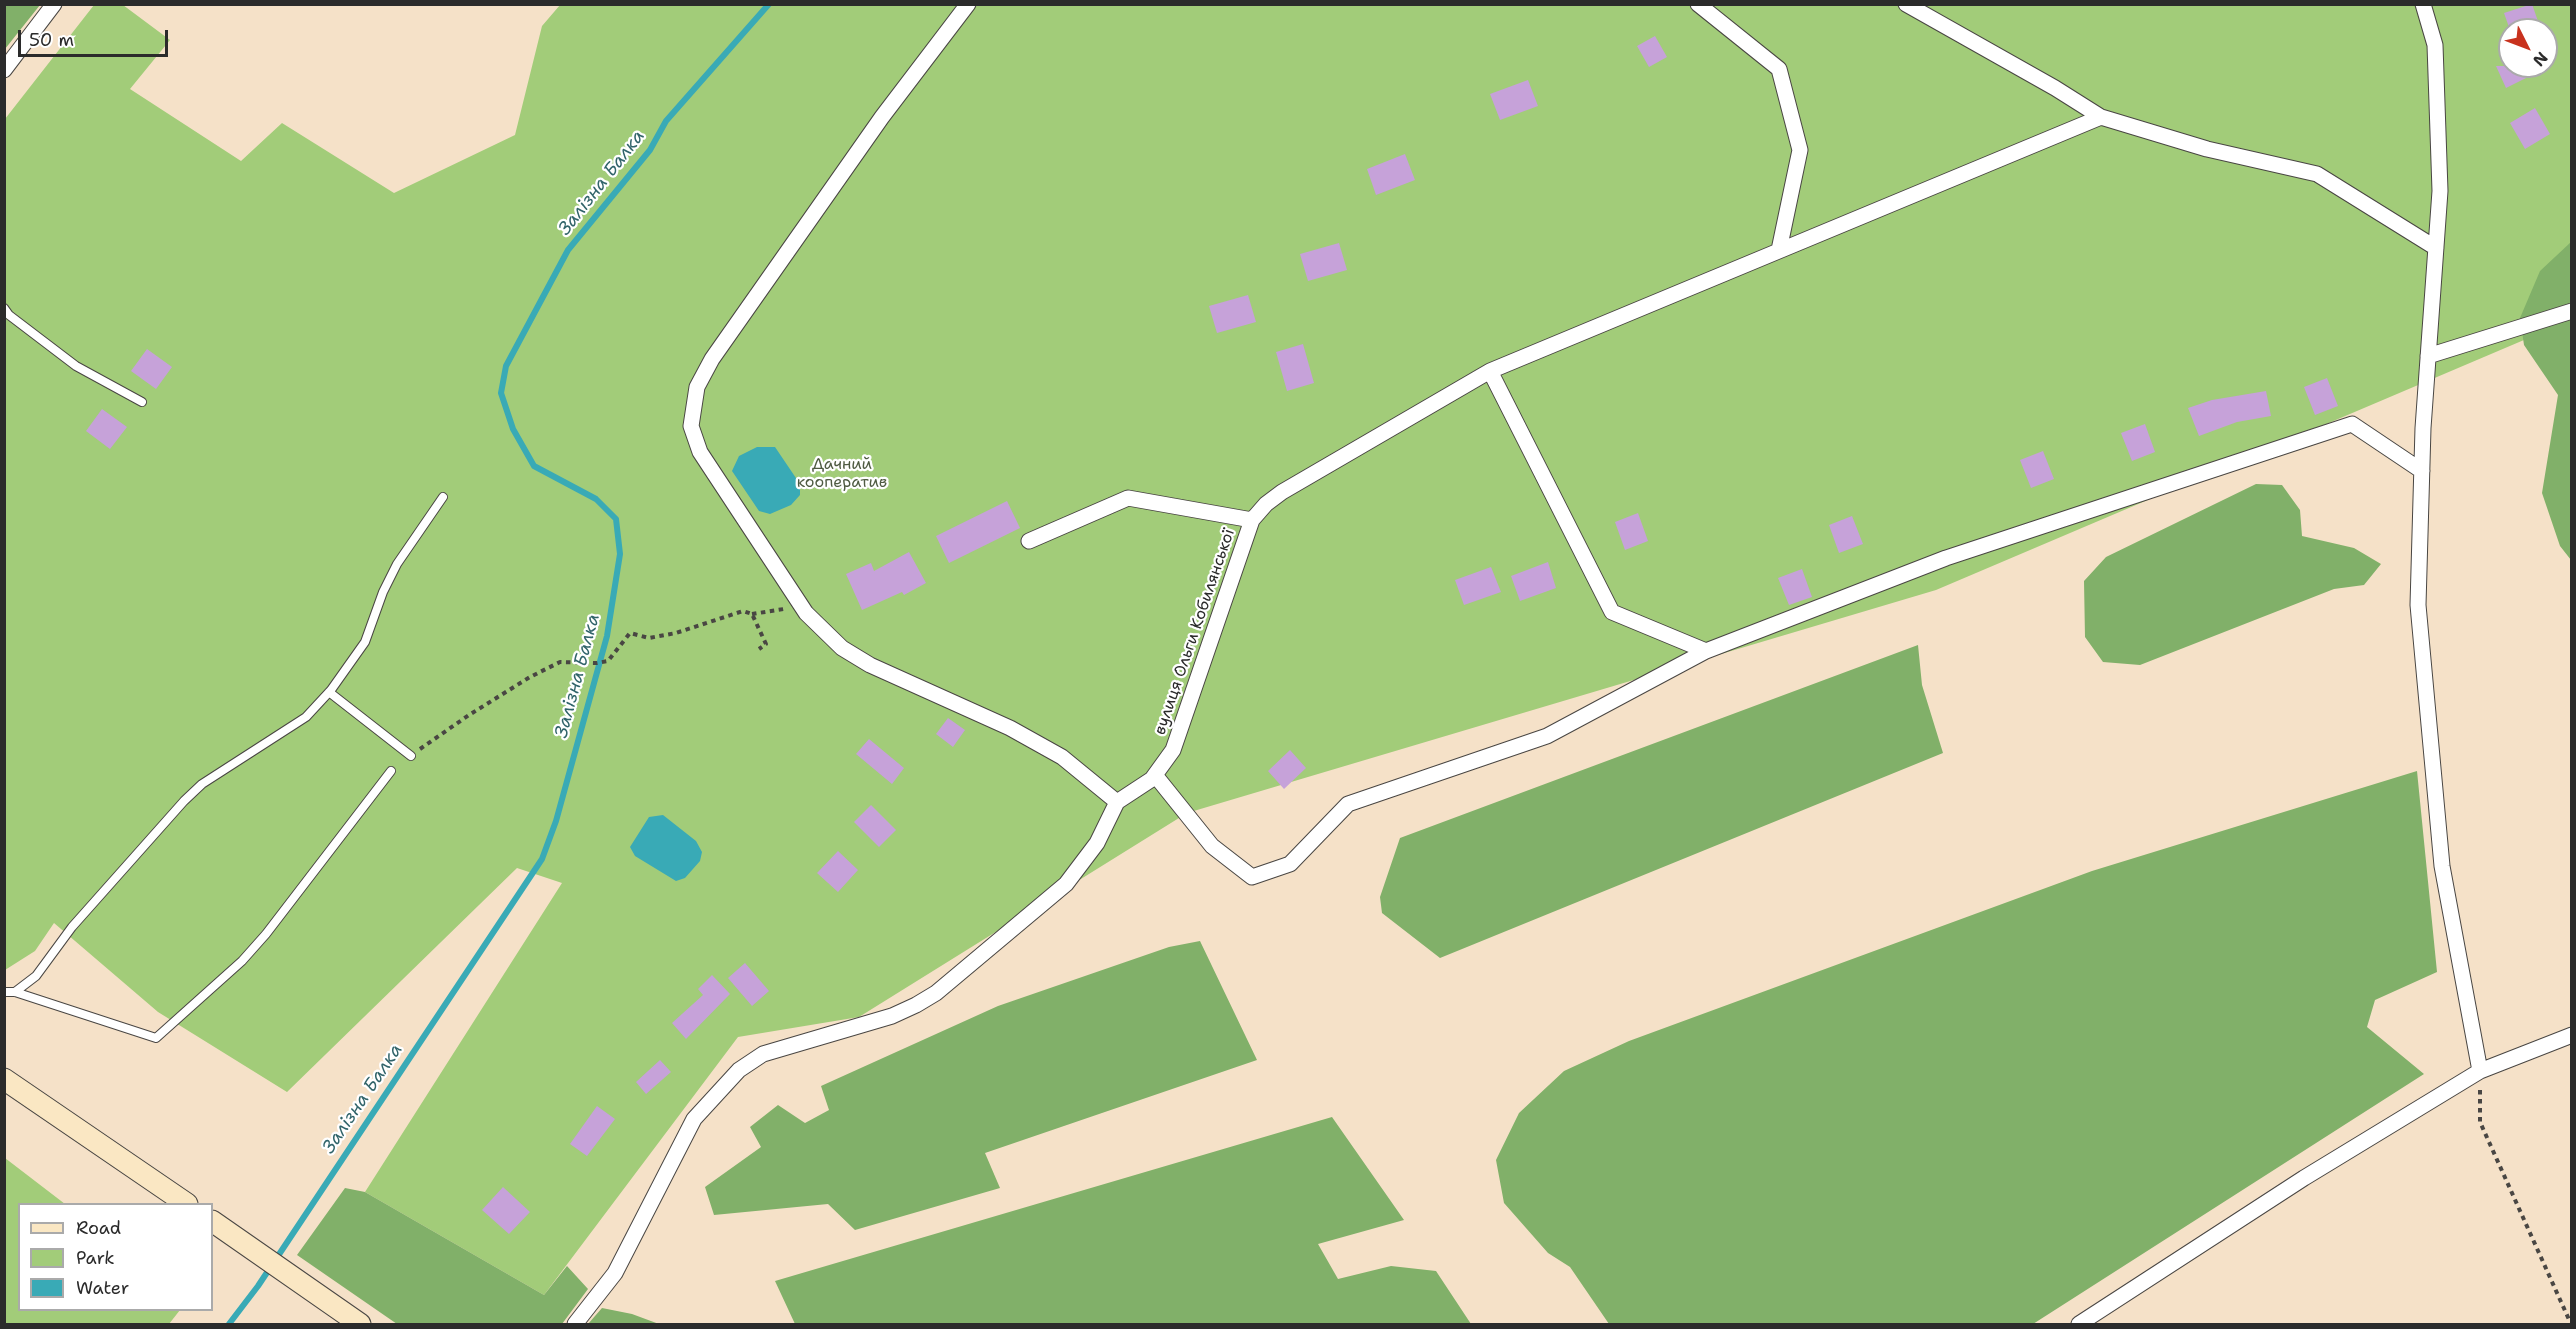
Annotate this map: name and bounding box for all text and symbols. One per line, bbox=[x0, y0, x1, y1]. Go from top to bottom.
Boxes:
scale bar bbox=[21, 18, 171, 56]
north arrow bbox=[2498, 18, 2558, 78]
text: 50 m bbox=[29, 28, 74, 52]
text: N bbox=[2528, 47, 2552, 71]
water label: Залізна Балка bbox=[554, 126, 650, 240]
park label: Дачний кооператив bbox=[797, 455, 887, 493]
street label: вулиця Ольги Кобилянської bbox=[1151, 527, 1239, 737]
water label: Залізна Балка bbox=[551, 612, 605, 740]
water label: Залізна Балка bbox=[318, 1040, 408, 1158]
legend bbox=[18, 1203, 213, 1311]
text: Road bbox=[76, 1216, 121, 1240]
text: Park bbox=[76, 1246, 115, 1270]
text: Water bbox=[76, 1276, 129, 1300]

